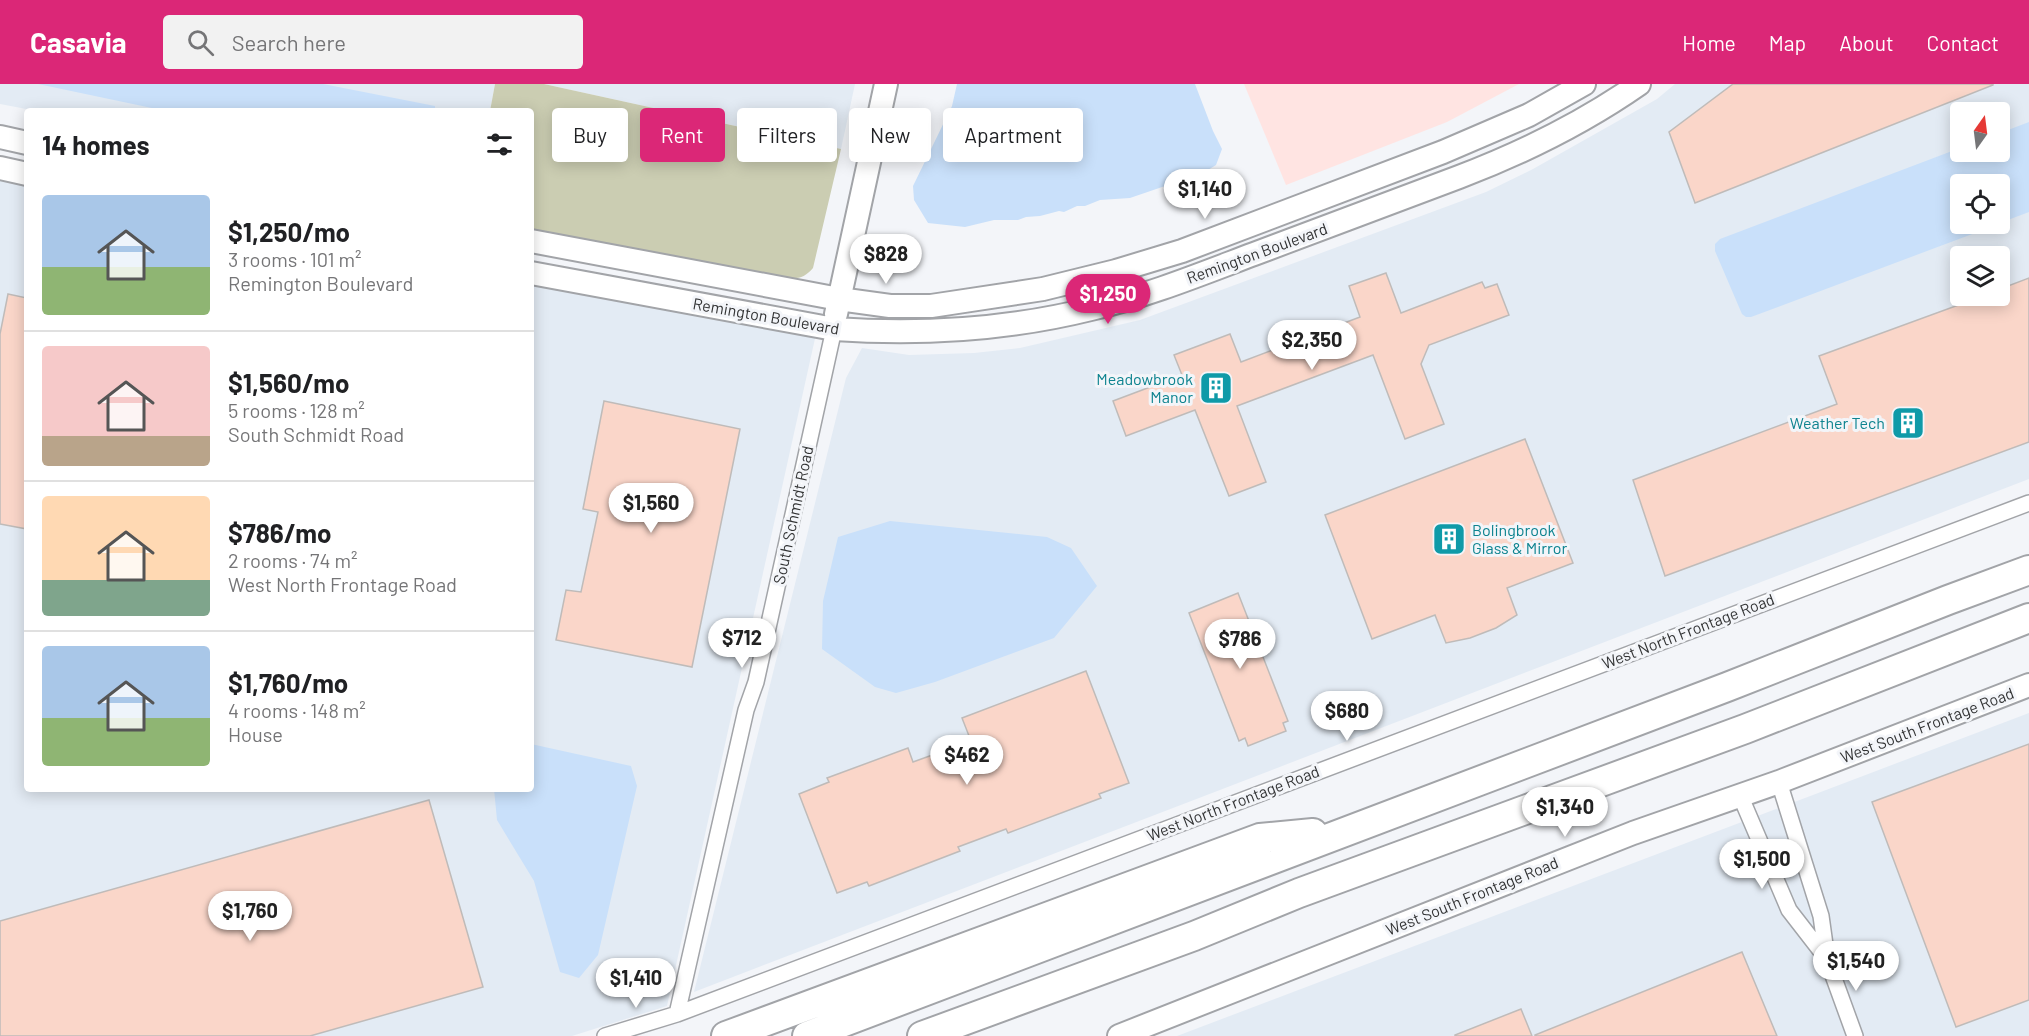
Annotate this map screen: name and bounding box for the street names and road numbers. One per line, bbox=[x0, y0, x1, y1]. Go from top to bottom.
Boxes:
street label: Remington Boulevard bbox=[1184, 218, 1330, 287]
street label: Remington Boulevard bbox=[691, 293, 841, 338]
street label: South Schmidt Road bbox=[769, 444, 816, 586]
street label: West North Frontage Road bbox=[1599, 589, 1777, 672]
street label: West South Frontage Road bbox=[1837, 683, 2016, 766]
street label: West North Frontage Road bbox=[1144, 761, 1322, 844]
street label: West South Frontage Road bbox=[1383, 852, 1561, 939]

